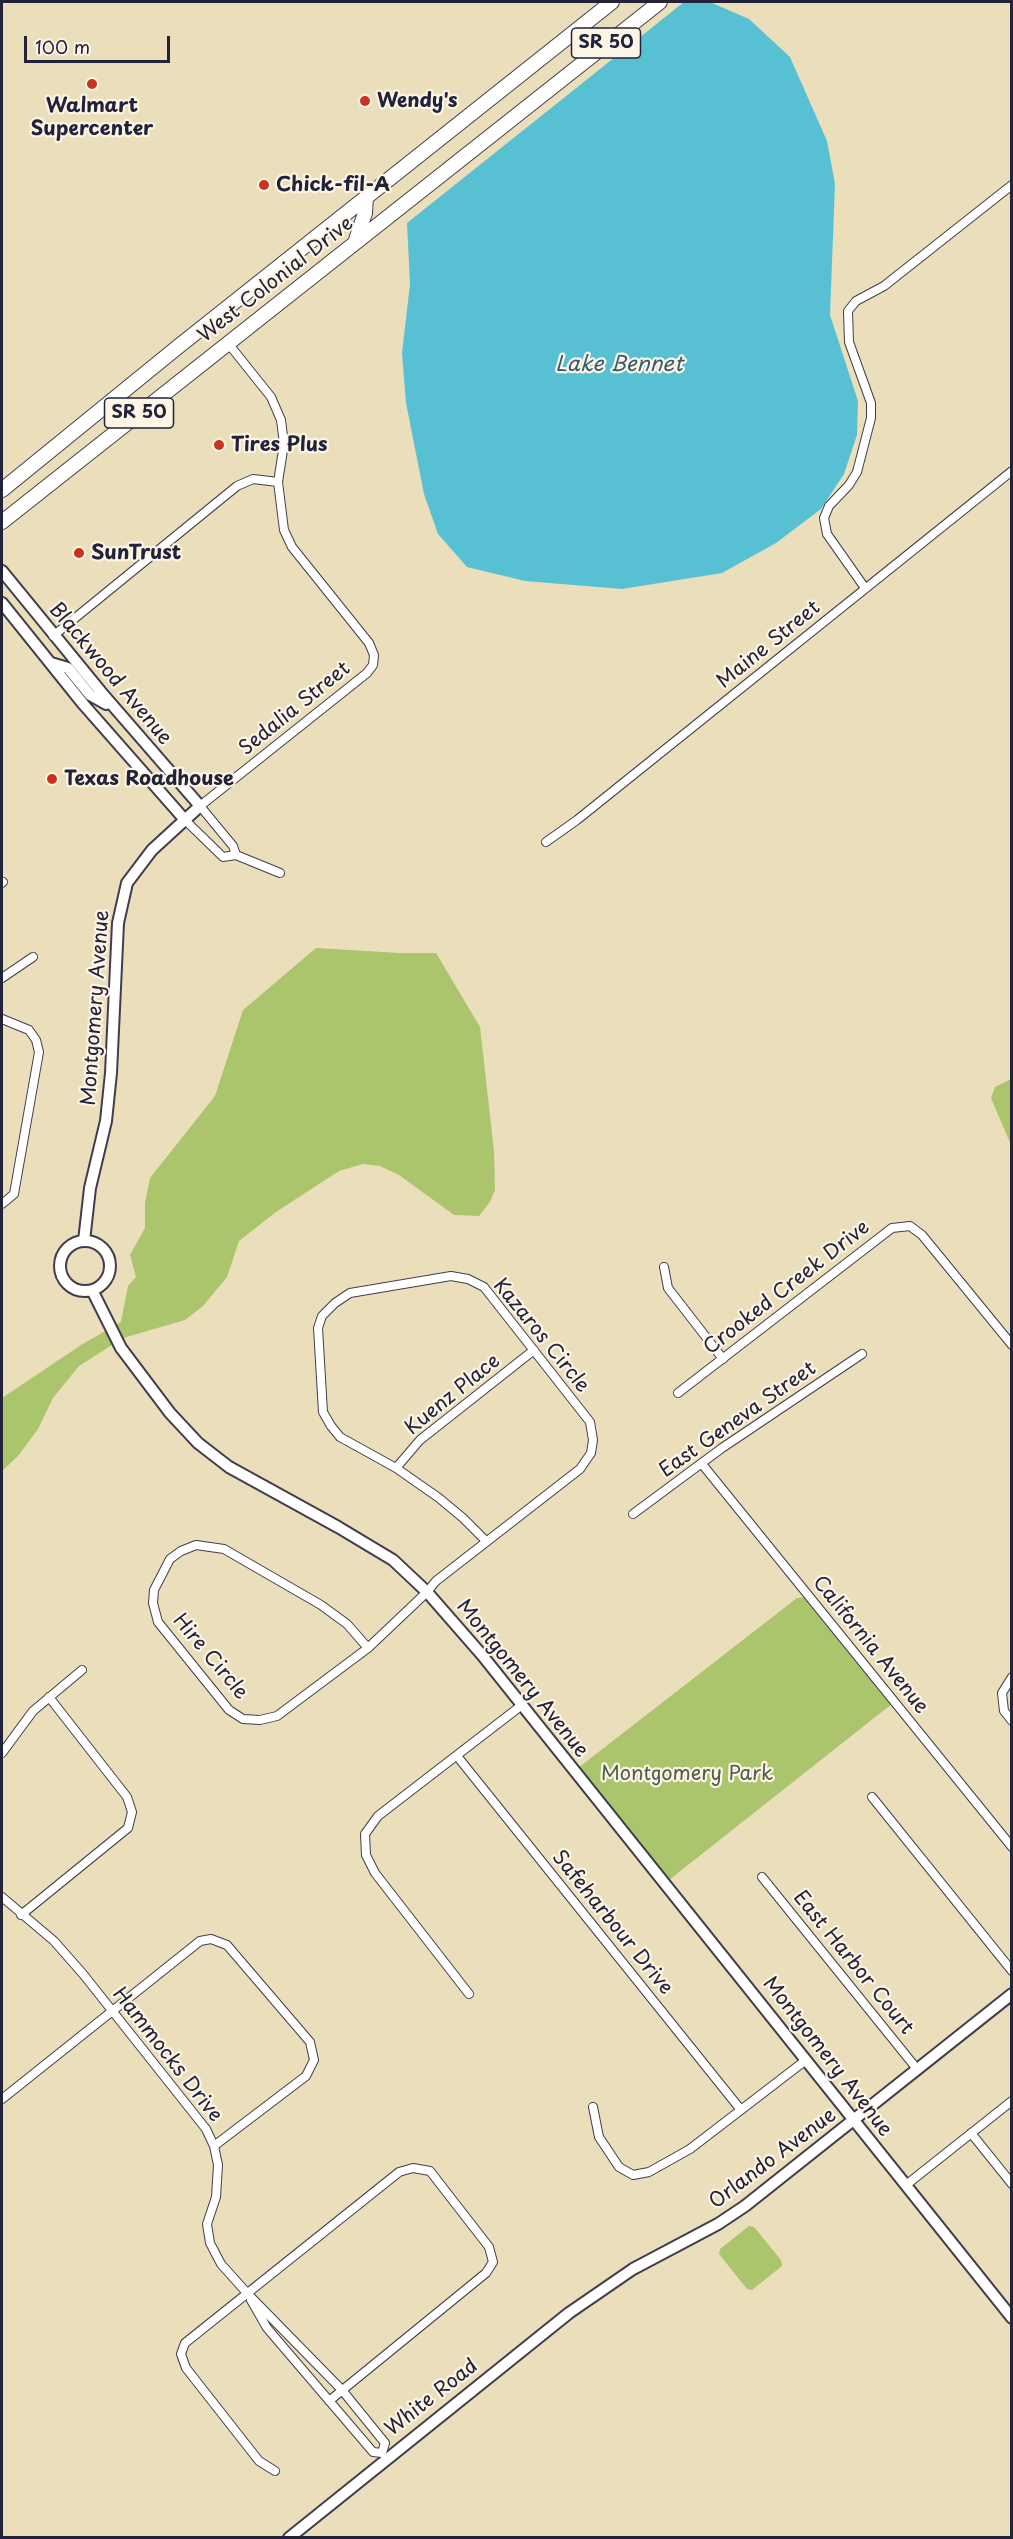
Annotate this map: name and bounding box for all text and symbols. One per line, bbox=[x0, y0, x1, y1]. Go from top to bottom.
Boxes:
scale bar bbox=[27, 24, 172, 62]
road number: SR 50 bbox=[572, 28, 640, 58]
text: 100 m bbox=[35, 33, 90, 60]
marker: Walmart Supercenter bbox=[85, 77, 99, 91]
place label: Wendy's bbox=[377, 89, 458, 113]
place label: Walmart Supercenter bbox=[31, 94, 153, 141]
marker: Wendy's bbox=[358, 94, 372, 108]
place label: Chick-fil-A bbox=[276, 173, 390, 197]
marker: Chick-fil-A bbox=[257, 178, 271, 192]
street label: West Colonial Drive bbox=[194, 212, 358, 348]
water label: Lake Bennet bbox=[555, 352, 683, 378]
road number: SR 50 bbox=[104, 398, 174, 428]
place label: Tires Plus bbox=[231, 433, 327, 457]
marker: Tires Plus bbox=[212, 438, 226, 452]
place label: SunTrust bbox=[91, 541, 181, 565]
marker: SunTrust bbox=[72, 546, 86, 560]
street label: Maine Street bbox=[713, 596, 825, 694]
street label: Blackwood Avenue bbox=[44, 598, 176, 750]
street label: Sedalia Street bbox=[235, 657, 355, 761]
place label: Texas Roadhouse bbox=[64, 767, 234, 791]
marker: Texas Roadhouse bbox=[45, 772, 59, 786]
street label: Montgomery Avenue bbox=[77, 909, 115, 1107]
street label: Crooked Creek Drive bbox=[699, 1216, 875, 1360]
street label: Kazaros Circle bbox=[488, 1274, 594, 1398]
street label: Kuenz Place bbox=[401, 1349, 505, 1441]
street label: East Geneva Street bbox=[655, 1357, 821, 1483]
street label: California Avenue bbox=[807, 1571, 933, 1719]
street label: Montgomery Avenue bbox=[451, 1595, 593, 1763]
street label: Hire Circle bbox=[167, 1609, 253, 1705]
park label: Montgomery Park bbox=[601, 1762, 773, 1786]
street label: Safeharbour Drive bbox=[547, 1846, 677, 2000]
street label: East Harbor Court bbox=[788, 1886, 918, 2040]
street label: Montgomery Avenue bbox=[757, 1972, 897, 2142]
street label: Hammocks Drive bbox=[107, 1983, 227, 2127]
street label: Orlando Avenue bbox=[705, 2104, 841, 2214]
street label: White Road bbox=[381, 2355, 483, 2441]

